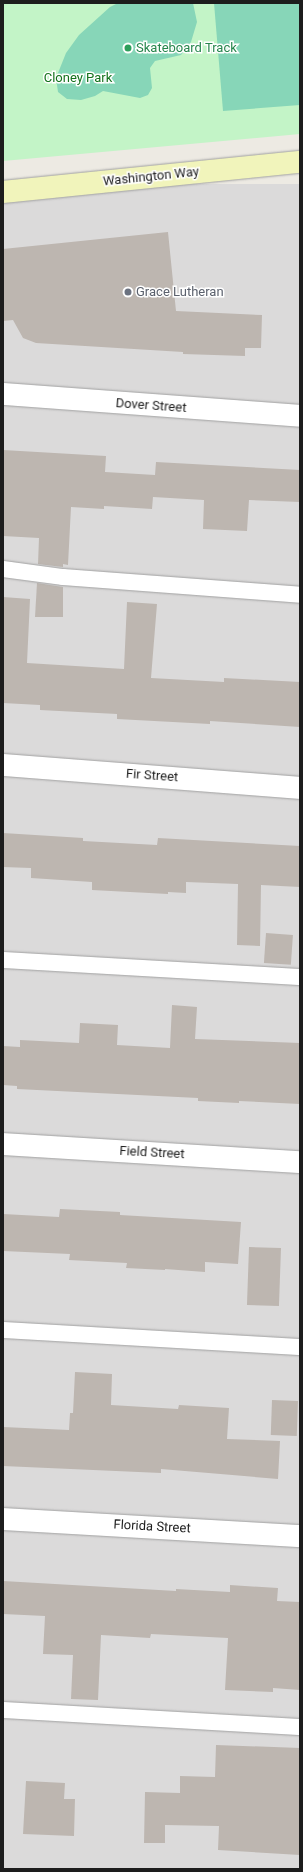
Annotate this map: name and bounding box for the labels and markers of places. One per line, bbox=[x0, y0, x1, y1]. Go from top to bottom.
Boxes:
place label: Skateboard Track bbox=[136, 40, 237, 56]
marker: Skateboard Track bbox=[123, 43, 133, 53]
place label: Grace Lutheran bbox=[136, 284, 224, 300]
marker: Grace Lutheran bbox=[123, 287, 133, 297]

